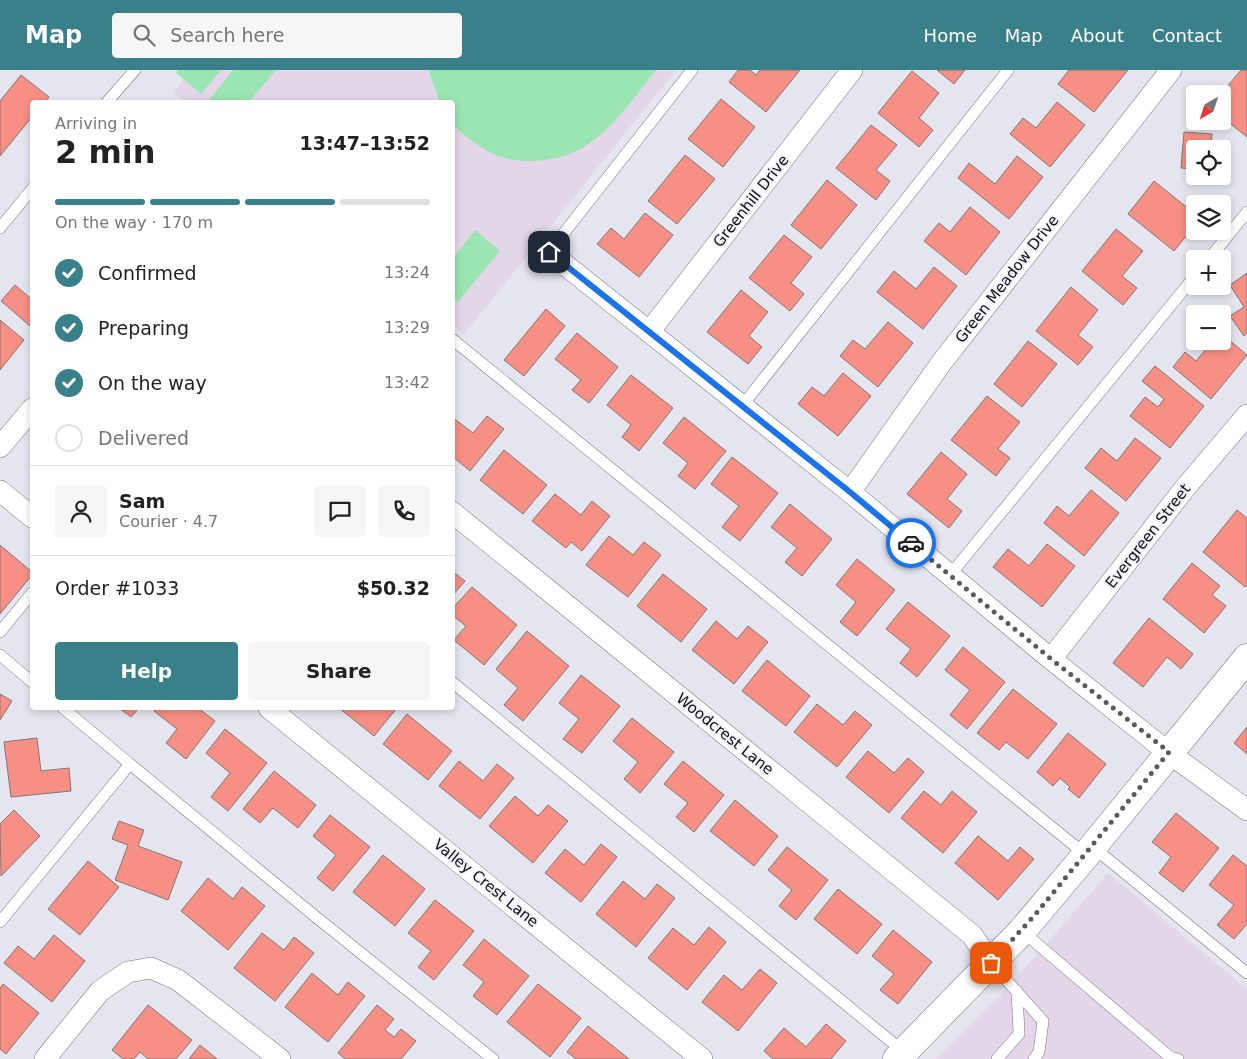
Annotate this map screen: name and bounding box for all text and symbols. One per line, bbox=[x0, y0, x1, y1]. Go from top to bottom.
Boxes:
search box bbox=[112, 13, 462, 58]
text: Map bbox=[25, 21, 82, 49]
icon: search bbox=[130, 21, 158, 49]
text: Search here bbox=[170, 24, 284, 46]
text: Home bbox=[924, 25, 977, 46]
text: Map bbox=[1005, 25, 1043, 46]
text: About bbox=[1071, 25, 1124, 46]
text: Contact bbox=[1152, 25, 1222, 46]
north arrow bbox=[1186, 85, 1231, 130]
map controls bbox=[1186, 85, 1231, 350]
text: Arriving in bbox=[55, 114, 137, 133]
text: 13:47–13:52 bbox=[300, 132, 430, 154]
text: 2 min bbox=[55, 133, 156, 171]
button: locate bbox=[1186, 140, 1231, 185]
street label: Greenhill Drive bbox=[709, 151, 793, 251]
button: layers bbox=[1186, 195, 1231, 240]
street label: Green Meadow Drive bbox=[951, 211, 1063, 347]
text: On the way · 170 m bbox=[55, 213, 213, 232]
pin bbox=[528, 231, 570, 273]
icon: home bbox=[535, 238, 563, 266]
button: + bbox=[1186, 250, 1231, 295]
icon: check bbox=[55, 259, 83, 287]
text: Confirmed bbox=[98, 262, 197, 284]
text: 13:24 bbox=[384, 263, 430, 282]
button: − bbox=[1186, 305, 1231, 350]
icon: check bbox=[55, 314, 83, 342]
text: Preparing bbox=[98, 317, 189, 339]
text: 13:29 bbox=[384, 318, 430, 337]
icon: check bbox=[55, 369, 83, 397]
text: On the way bbox=[98, 372, 207, 394]
text: 13:42 bbox=[384, 373, 430, 392]
text: Delivered bbox=[98, 427, 189, 449]
street label: Evergreen Street bbox=[1102, 480, 1194, 592]
button: person bbox=[55, 485, 107, 537]
button: chat bbox=[314, 485, 366, 537]
button: phone bbox=[378, 485, 430, 537]
text: Sam bbox=[119, 490, 165, 512]
text: Courier · 4.7 bbox=[119, 512, 218, 531]
courier bbox=[886, 518, 936, 568]
icon: car bbox=[897, 529, 925, 557]
text: Order #1033 bbox=[55, 577, 179, 599]
text: $50.32 bbox=[357, 577, 430, 599]
button: Help bbox=[55, 642, 238, 700]
button: Share bbox=[248, 642, 430, 700]
street label: Woodcrest Lane bbox=[673, 689, 777, 779]
street label: Valley Crest Lane bbox=[430, 835, 542, 931]
pin bbox=[970, 942, 1012, 984]
icon: bag bbox=[977, 949, 1005, 977]

